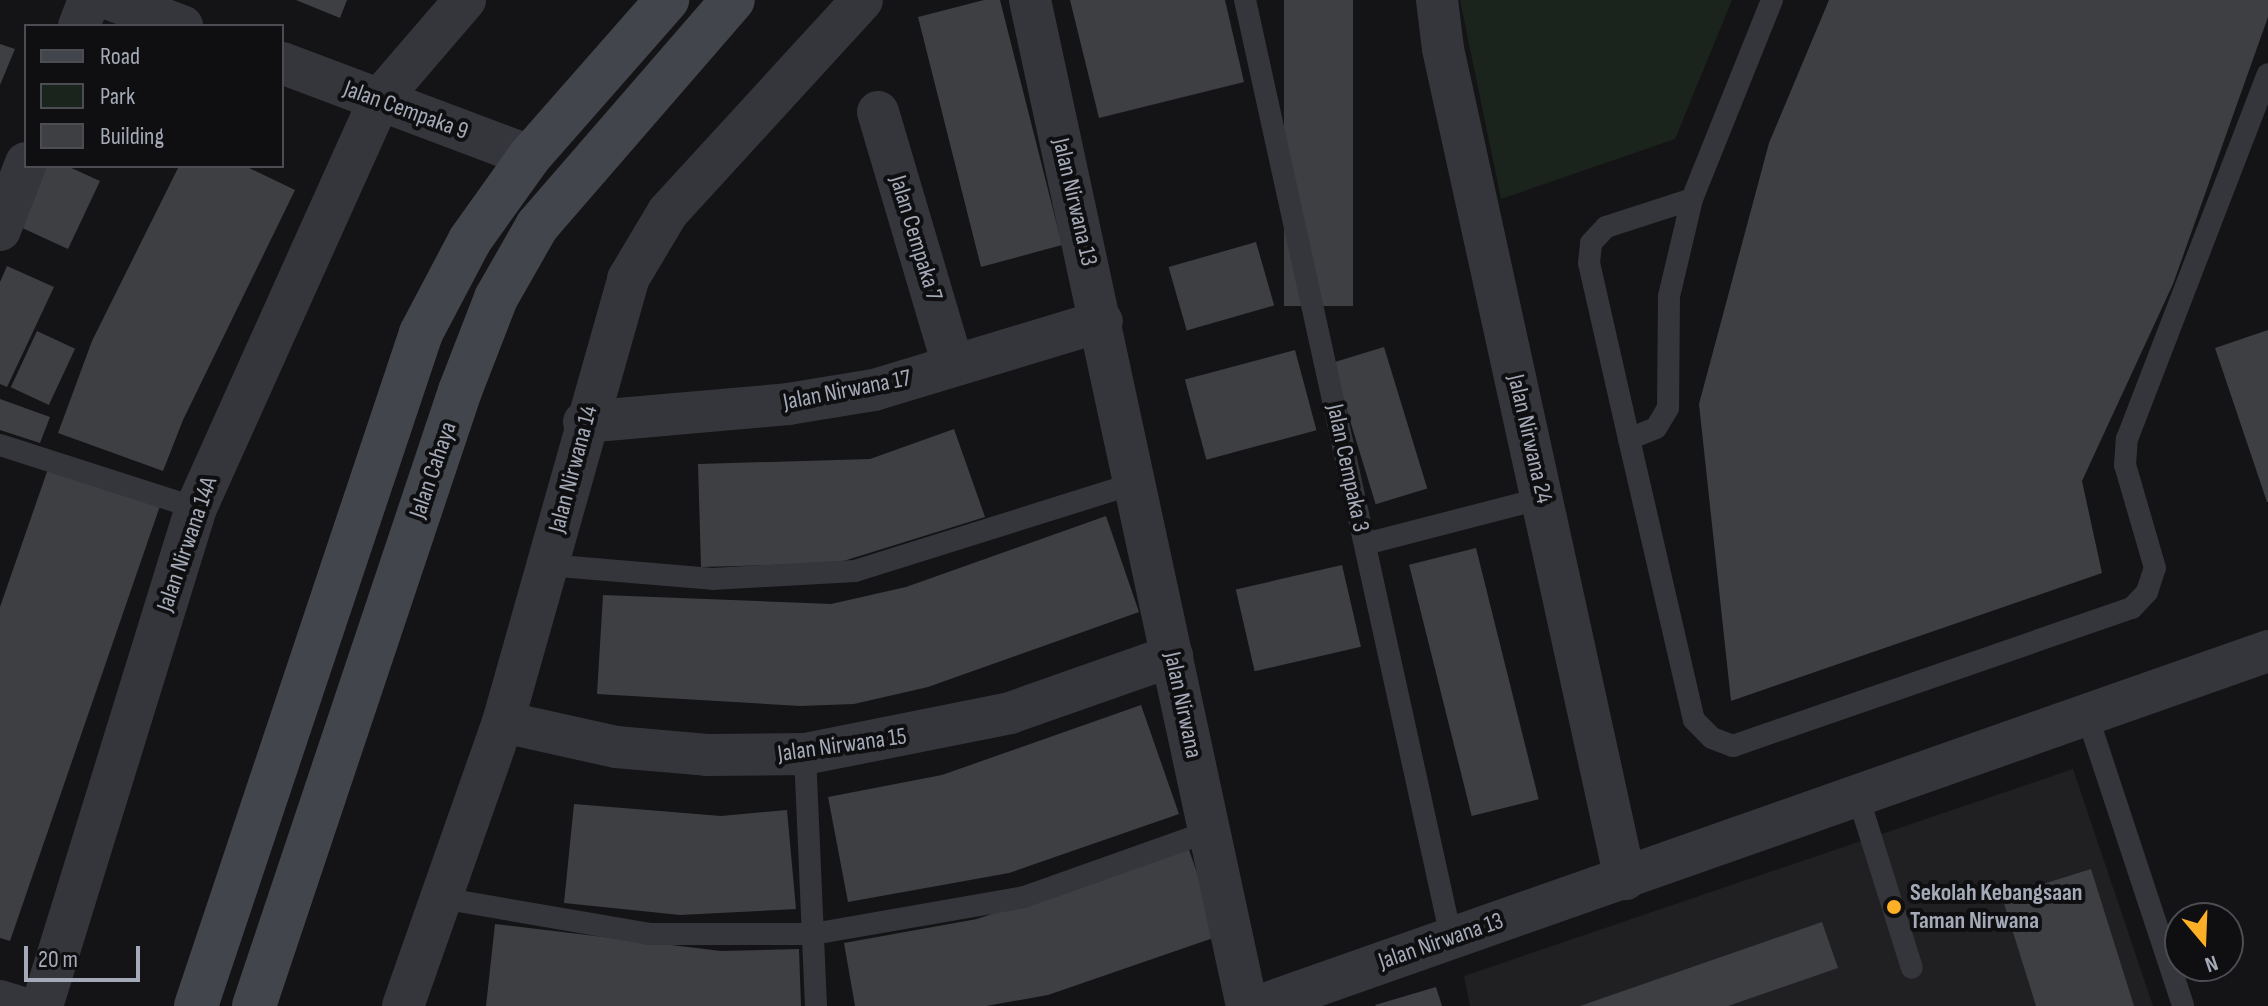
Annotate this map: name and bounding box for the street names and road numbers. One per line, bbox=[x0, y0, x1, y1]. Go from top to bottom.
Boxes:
street label: Jalan Cempaka 9 bbox=[340, 74, 472, 146]
street label: Jalan Nirwana 13 bbox=[1046, 135, 1104, 269]
street label: Jalan Cempaka 7 bbox=[883, 172, 949, 304]
street label: Jalan Nirwana 17 bbox=[781, 364, 913, 416]
street label: Jalan Nirwana 24 bbox=[1501, 372, 1559, 506]
street label: Jalan Cempaka 3 bbox=[1320, 401, 1376, 535]
street label: Jalan Nirwana 14 bbox=[542, 402, 604, 536]
street label: Jalan Cahaya bbox=[403, 418, 463, 522]
street label: Jalan Nirwana 14A bbox=[151, 473, 223, 615]
street label: Jalan Nirwana bbox=[1158, 649, 1208, 761]
street label: Jalan Nirwana 15 bbox=[776, 722, 908, 768]
street label: Jalan Nirwana 13 bbox=[1375, 906, 1507, 976]

